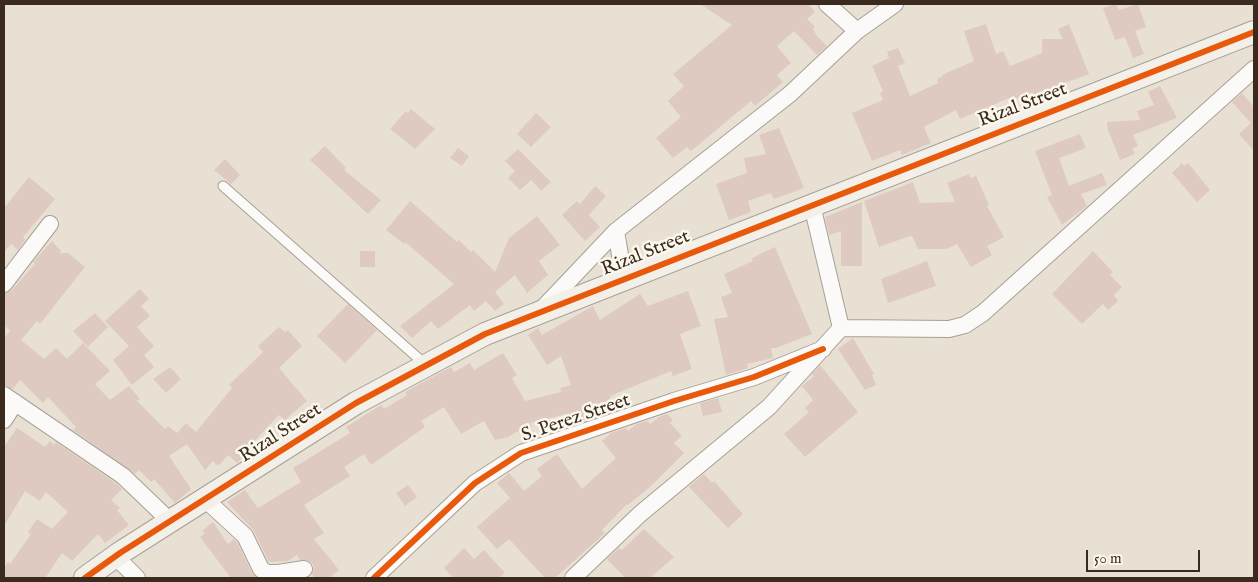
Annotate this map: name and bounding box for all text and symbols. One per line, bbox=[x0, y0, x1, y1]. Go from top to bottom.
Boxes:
street label: Rizal Street bbox=[976, 79, 1070, 133]
street label: Rizal Street bbox=[599, 226, 693, 282]
street label: S. Perez Street bbox=[519, 390, 633, 448]
street label: Rizal Street bbox=[236, 399, 326, 469]
scale bar bbox=[1088, 540, 1202, 572]
text: 50 m bbox=[1094, 549, 1122, 568]

